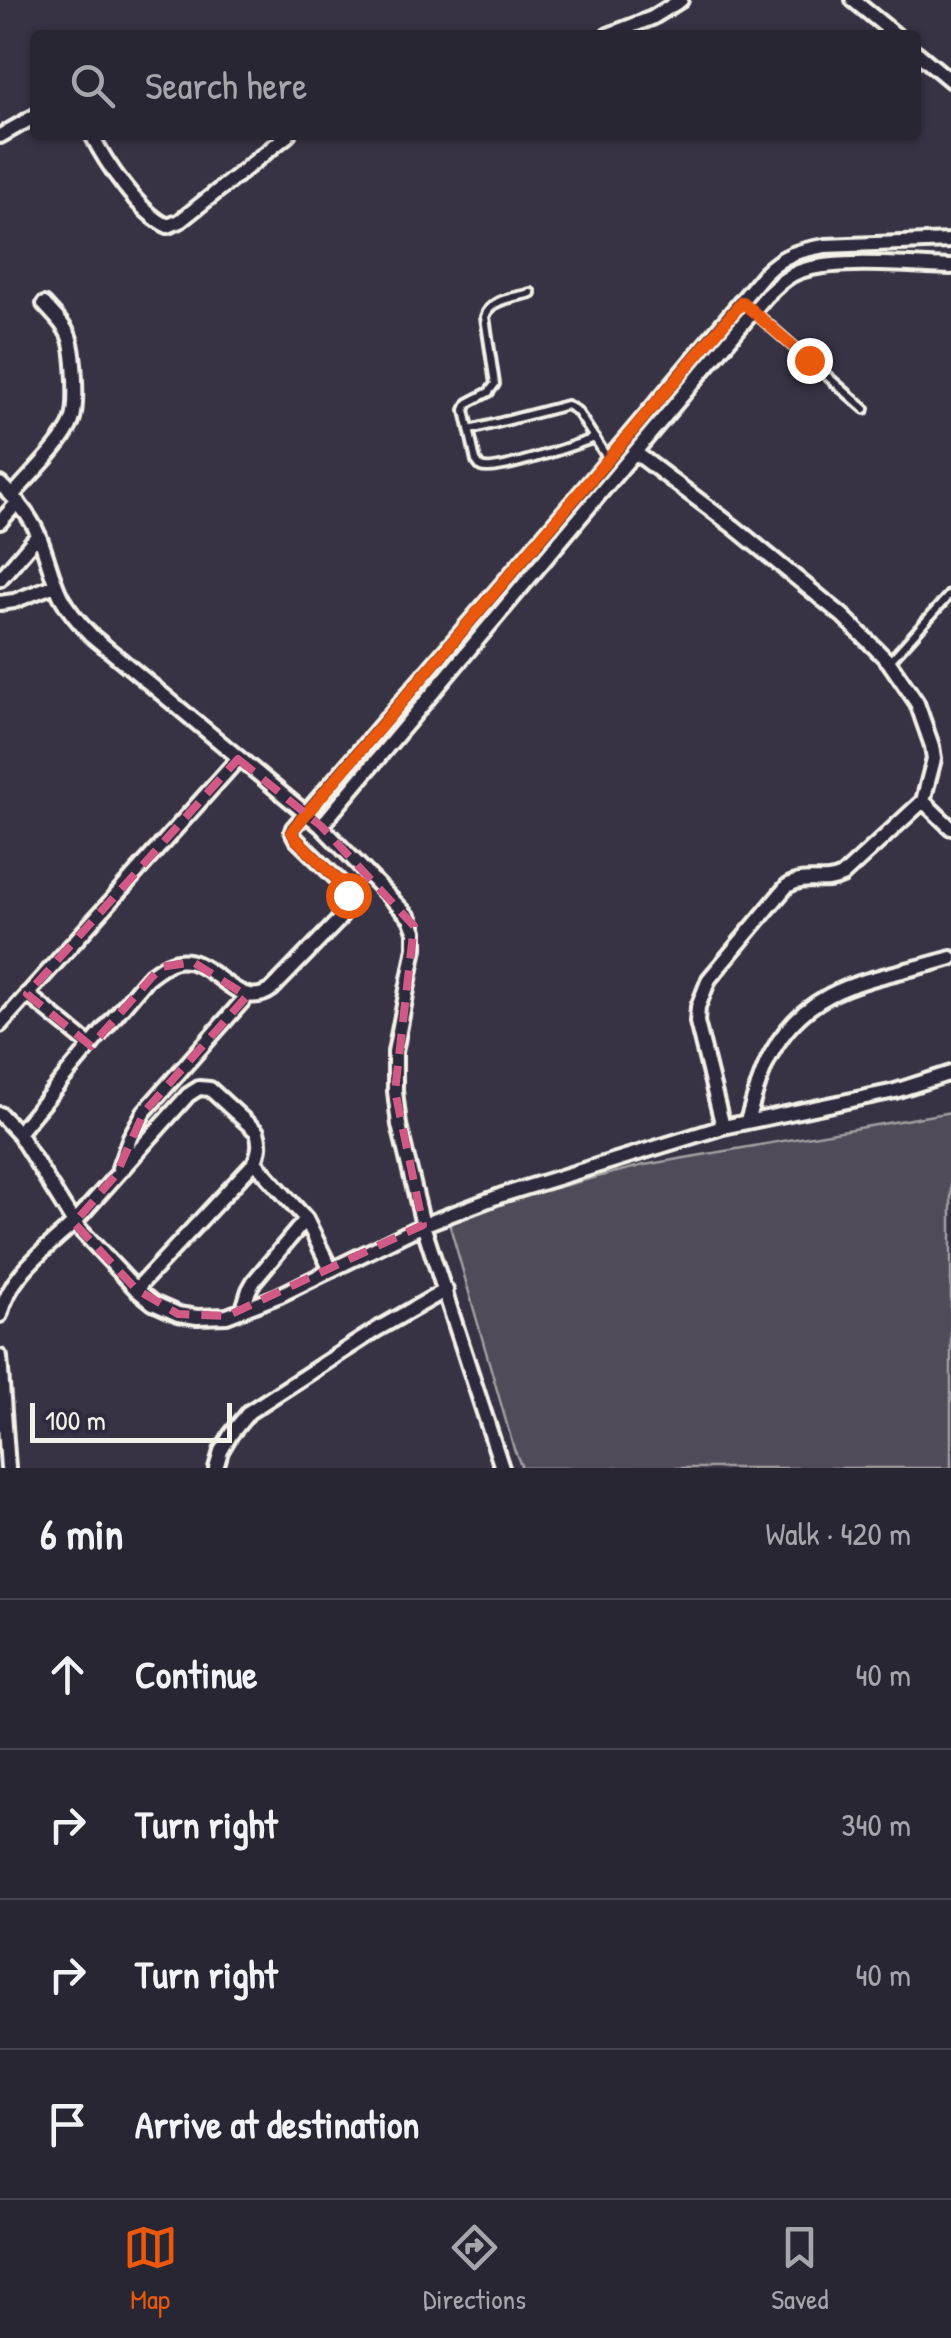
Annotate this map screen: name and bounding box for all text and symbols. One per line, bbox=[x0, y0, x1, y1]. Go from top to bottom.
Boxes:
search box bbox=[30, 30, 921, 140]
icon: search bbox=[65, 58, 120, 113]
text: Search here bbox=[145, 59, 307, 111]
route end bbox=[787, 338, 833, 384]
route start bbox=[326, 873, 372, 919]
scale bar bbox=[30, 1398, 232, 1442]
text: 100 m bbox=[45, 1401, 106, 1439]
text: 6 min bbox=[40, 1505, 123, 1562]
text: Walk · 420 m bbox=[765, 1512, 911, 1555]
icon: ahead bbox=[40, 1647, 95, 1702]
text: Continue bbox=[135, 1648, 257, 1700]
text: 40 m bbox=[856, 1653, 911, 1696]
icon: right bbox=[40, 1797, 95, 1852]
text: Turn right bbox=[135, 1798, 278, 1850]
text: 340 m bbox=[841, 1803, 911, 1846]
icon: right bbox=[40, 1947, 95, 2002]
text: Turn right bbox=[135, 1948, 278, 2000]
text: 40 m bbox=[856, 1953, 911, 1996]
icon: arrive bbox=[40, 2097, 95, 2152]
text: Arrive at destination bbox=[135, 2098, 419, 2150]
tab: Map bbox=[123, 2220, 178, 2318]
tab: Directions bbox=[423, 2220, 526, 2318]
tab: Saved bbox=[771, 2220, 828, 2318]

